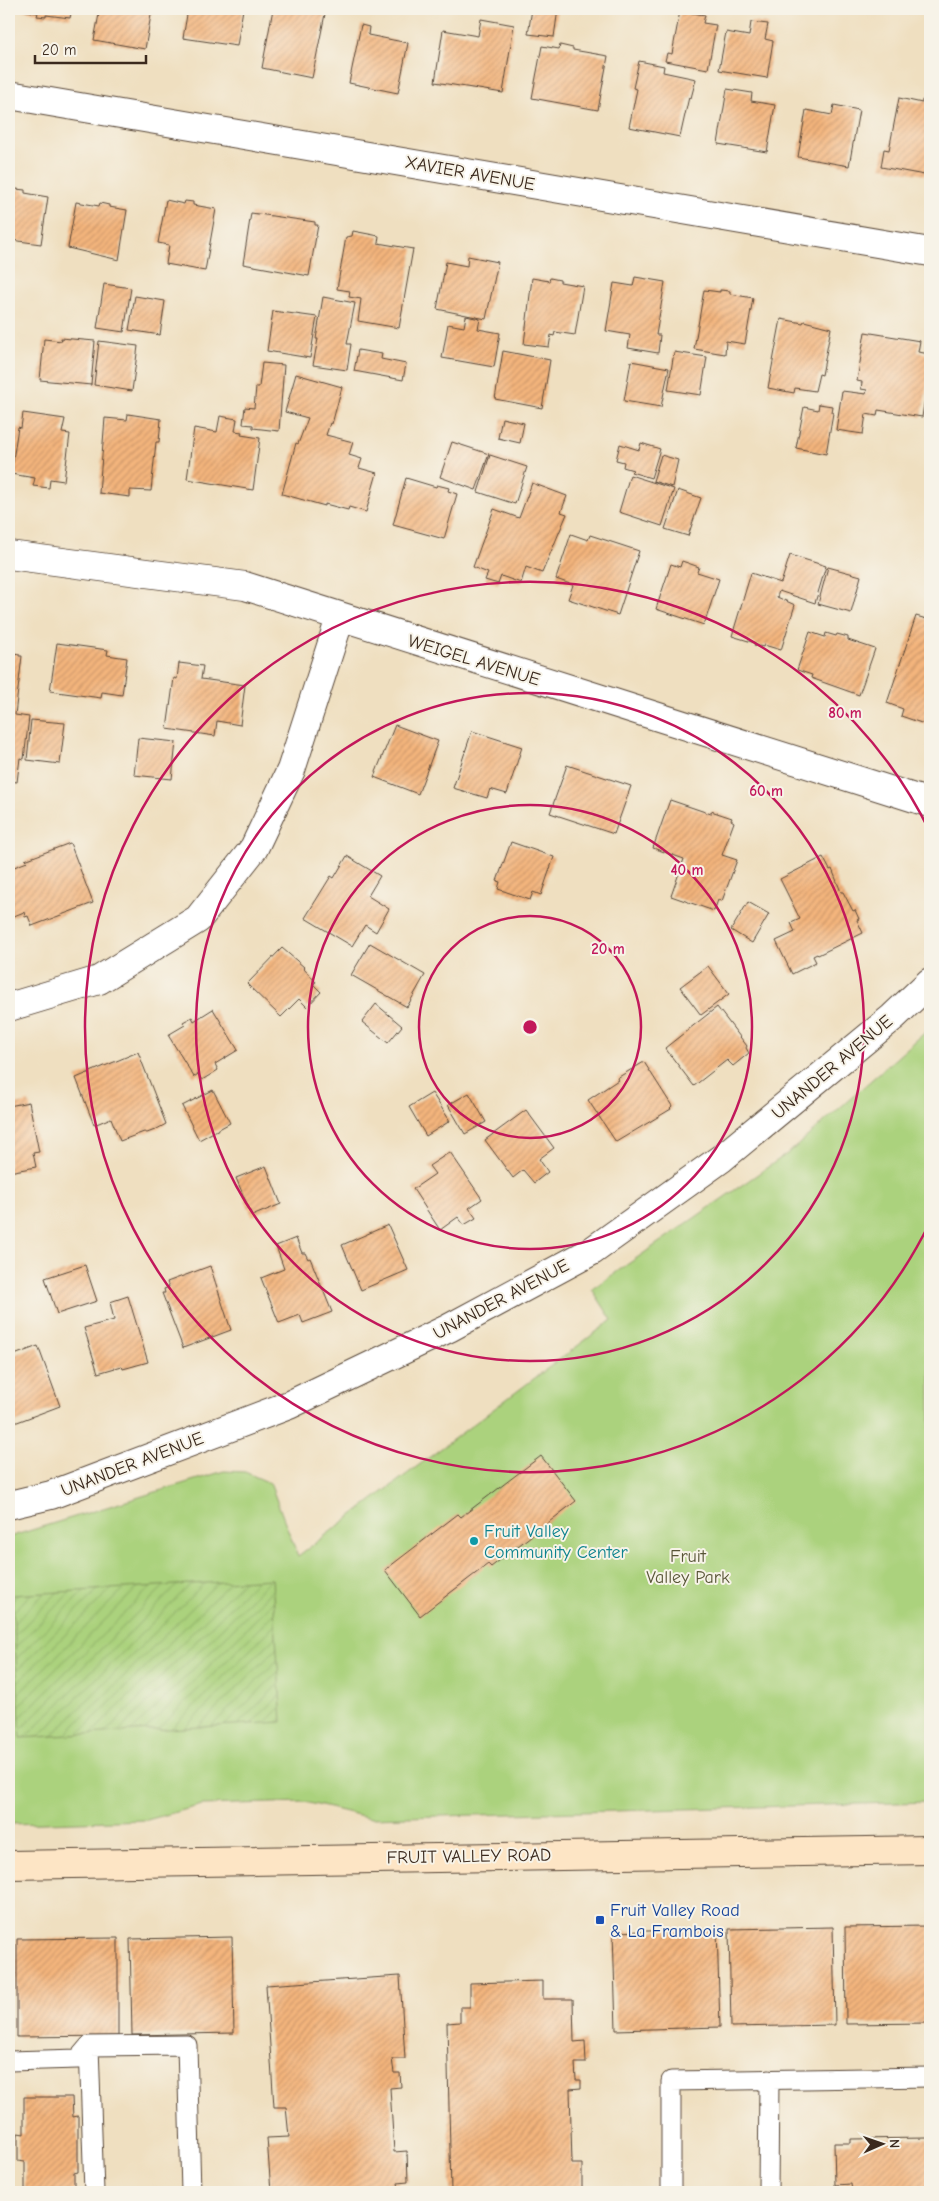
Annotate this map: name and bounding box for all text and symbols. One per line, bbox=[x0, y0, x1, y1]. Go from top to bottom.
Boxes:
scale bar bbox=[35, 32, 146, 64]
text: 20 m bbox=[42, 41, 76, 59]
street label: XAVIER AVENUE bbox=[403, 152, 537, 195]
street label: WEIGEL AVENUE bbox=[405, 630, 543, 691]
text: 80 m bbox=[828, 704, 862, 722]
text: 60 m bbox=[749, 782, 783, 800]
text: 40 m bbox=[671, 861, 704, 879]
text: 20 m bbox=[591, 940, 625, 958]
street label: UNANDER AVENUE bbox=[768, 1011, 897, 1124]
centre of rings bbox=[521, 1018, 539, 1036]
street label: UNANDER AVENUE bbox=[430, 1255, 573, 1344]
street label: UNANDER AVENUE bbox=[58, 1428, 206, 1501]
place label: Fruit Valley Community Center bbox=[484, 1521, 628, 1563]
marker: Fruit Valley Community Center bbox=[468, 1535, 480, 1547]
park label: Fruit Valley Park bbox=[646, 1546, 730, 1588]
street label: FRUIT VALLEY ROAD bbox=[387, 1845, 551, 1868]
place label: Fruit Valley Road & La Frambois bbox=[610, 1900, 740, 1942]
marker: Fruit Valley Road & La Frambois bbox=[594, 1914, 606, 1926]
north arrow bbox=[856, 2118, 906, 2168]
text: N bbox=[886, 2139, 903, 2148]

